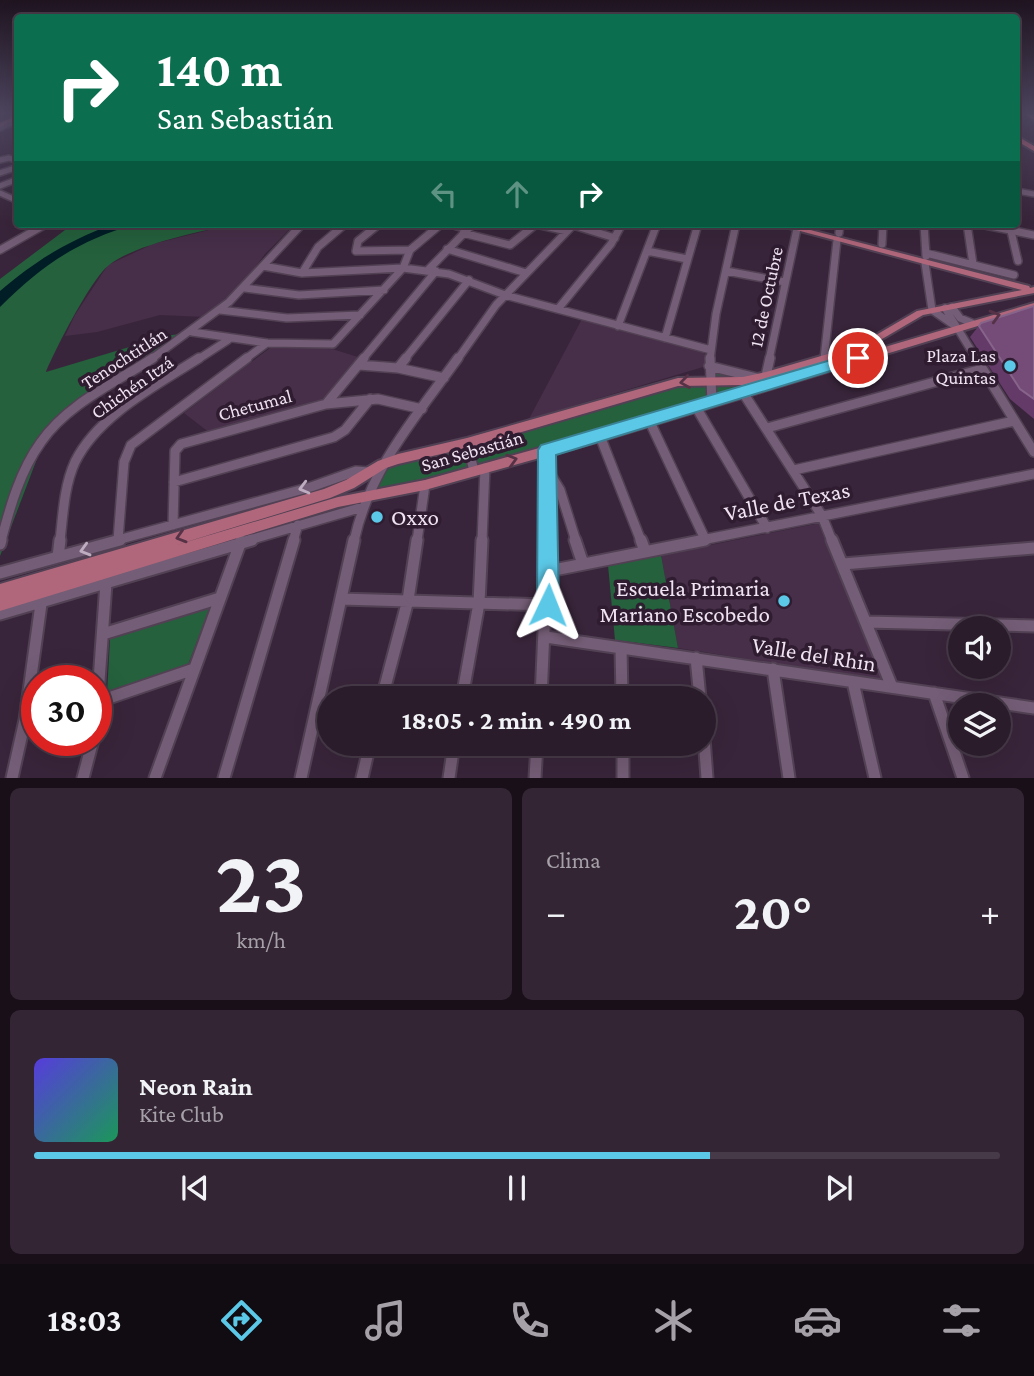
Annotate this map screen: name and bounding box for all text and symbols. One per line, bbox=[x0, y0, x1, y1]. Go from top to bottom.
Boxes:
icon: right bbox=[42, 42, 133, 133]
text: 140 m bbox=[157, 42, 282, 97]
text: San Sebastián bbox=[157, 100, 334, 136]
icon: left bbox=[425, 175, 463, 213]
icon: ahead bbox=[498, 175, 536, 213]
icon: right bbox=[571, 175, 609, 213]
street label: 12 de Octubre bbox=[745, 245, 787, 349]
one-way arrow bbox=[989, 310, 1001, 325]
street label: Tenochtitlán bbox=[78, 323, 170, 393]
pin bbox=[828, 328, 888, 388]
icon: arrive bbox=[839, 339, 877, 377]
place label: Plaza Las Quintas bbox=[927, 345, 996, 388]
street label: Chichén Itzá bbox=[87, 351, 177, 423]
marker: Plaza Las Quintas bbox=[1002, 358, 1018, 374]
one-way arrow bbox=[679, 374, 691, 389]
street label: Chetumal bbox=[216, 385, 294, 425]
street label: San Sebastián bbox=[419, 426, 525, 476]
one-way arrow bbox=[506, 454, 518, 469]
street label: Valle de Texas bbox=[722, 476, 852, 526]
one-way arrow bbox=[298, 480, 310, 495]
place label: Oxxo bbox=[391, 504, 439, 530]
marker: Oxxo bbox=[369, 509, 385, 525]
one-way arrow bbox=[175, 528, 187, 543]
one-way arrow bbox=[79, 541, 91, 556]
position arrow bbox=[511, 568, 585, 642]
place label: Escuela Primaria Mariano Escobedo bbox=[600, 575, 770, 627]
marker: Escuela Primaria Mariano Escobedo bbox=[776, 593, 792, 609]
map controls bbox=[948, 616, 1011, 756]
button: sound bbox=[948, 616, 1011, 679]
street label: Valle del Rhin bbox=[750, 631, 878, 677]
speed limit sign: 30 bbox=[21, 665, 112, 756]
button: layers bbox=[948, 693, 1011, 756]
text: 18:05 · 2 min · 490 m bbox=[402, 706, 631, 735]
text: 23 bbox=[216, 830, 306, 932]
text: Clima bbox=[546, 847, 601, 873]
text: 20° bbox=[734, 882, 812, 940]
text: − bbox=[546, 891, 566, 933]
text: + bbox=[980, 891, 1000, 933]
text: km/h bbox=[236, 927, 286, 953]
text: Neon Rain bbox=[139, 1072, 253, 1101]
text: Kite Club bbox=[139, 1101, 224, 1127]
icon: previous bbox=[176, 1169, 214, 1207]
icon: pause bbox=[498, 1169, 536, 1207]
icon: next bbox=[820, 1169, 858, 1207]
icon: directions bbox=[217, 1296, 266, 1345]
icon: music bbox=[361, 1296, 410, 1345]
icon: phone bbox=[505, 1296, 554, 1345]
icon: climate bbox=[649, 1296, 698, 1345]
icon: car bbox=[793, 1296, 842, 1345]
icon: filters bbox=[937, 1296, 986, 1345]
text: 18:03 bbox=[48, 1302, 122, 1338]

